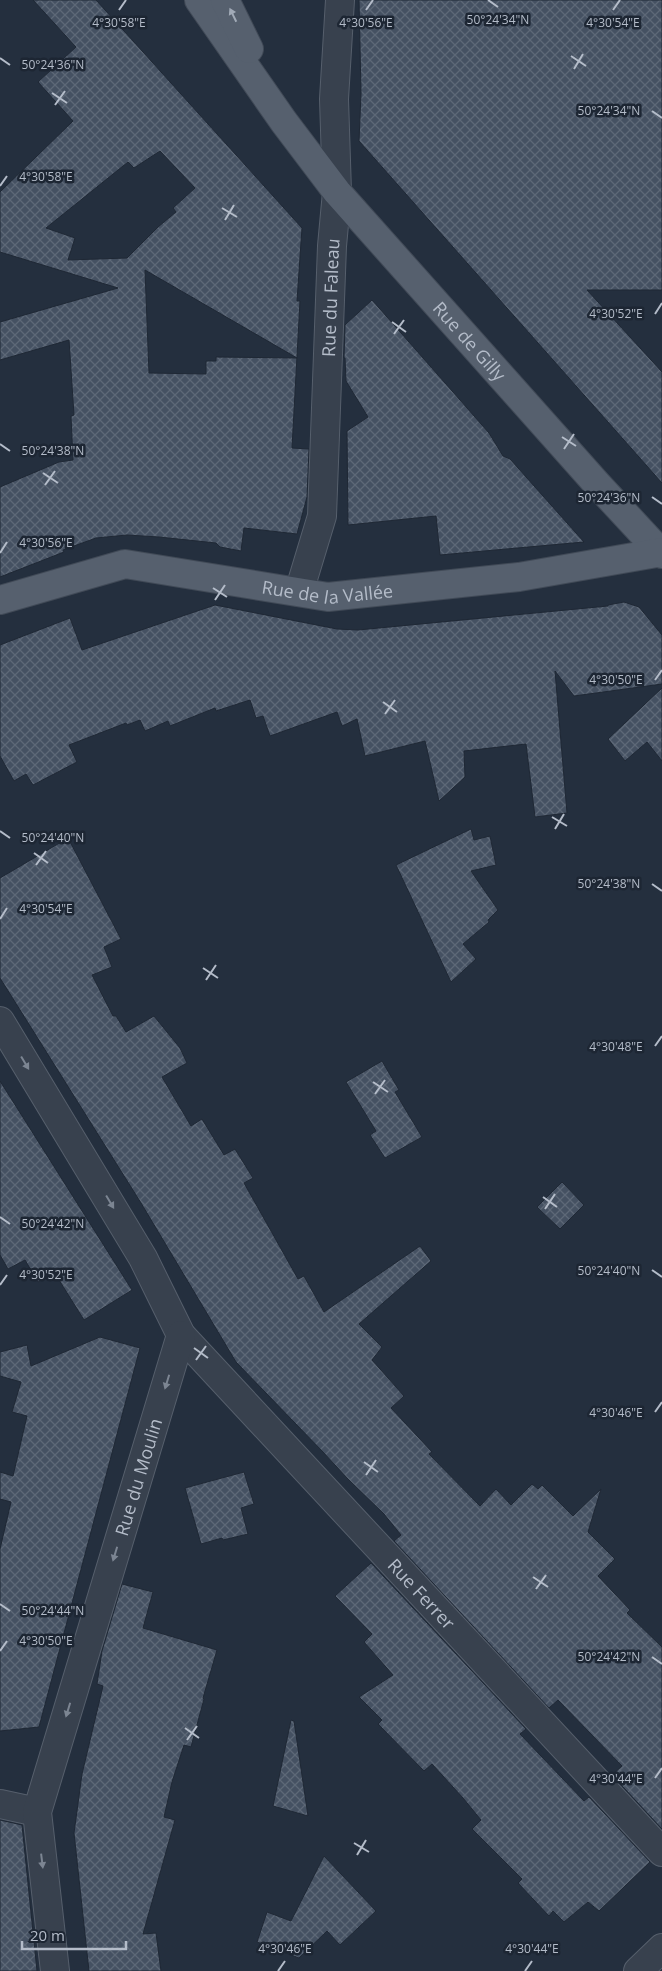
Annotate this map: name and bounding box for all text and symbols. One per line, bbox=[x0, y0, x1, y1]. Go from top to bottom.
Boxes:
one-way arrow bbox=[228, 8, 236, 22]
text: 50°24'34"N bbox=[467, 11, 529, 28]
text: 4°30'58"E bbox=[92, 14, 146, 31]
text: 4°30'56"E bbox=[339, 14, 393, 31]
text: 4°30'54"E bbox=[586, 14, 640, 31]
text: 50°24'36"N bbox=[22, 56, 84, 73]
text: 50°24'34"N bbox=[578, 102, 640, 119]
text: 4°30'58"E bbox=[19, 168, 73, 185]
street label: Rue du Faleau bbox=[316, 237, 345, 357]
street label: Rue de Gilly bbox=[428, 296, 512, 386]
text: 4°30'52"E bbox=[589, 305, 643, 322]
text: 50°24'38"N bbox=[22, 442, 84, 459]
text: 50°24'36"N bbox=[578, 489, 640, 506]
text: 4°30'56"E bbox=[19, 534, 73, 551]
street label: Rue de la Vallée bbox=[260, 574, 394, 609]
text: 4°30'50"E bbox=[589, 671, 643, 688]
text: 50°24'40"N bbox=[22, 829, 84, 846]
text: 50°24'38"N bbox=[578, 875, 640, 892]
text: 4°30'54"E bbox=[19, 900, 73, 917]
text: 4°30'48"E bbox=[589, 1038, 643, 1055]
one-way arrow bbox=[21, 1057, 30, 1070]
one-way arrow bbox=[105, 1195, 114, 1208]
text: 50°24'42"N bbox=[22, 1215, 84, 1232]
text: 50°24'40"N bbox=[578, 1262, 640, 1279]
text: 4°30'52"E bbox=[19, 1266, 73, 1283]
one-way arrow bbox=[162, 1374, 170, 1389]
text: 4°30'46"E bbox=[589, 1404, 643, 1421]
street label: Rue du Moulin bbox=[109, 1415, 167, 1539]
one-way arrow bbox=[110, 1547, 118, 1562]
street label: Rue Ferrer bbox=[383, 1553, 461, 1635]
text: 50°24'44"N bbox=[22, 1602, 84, 1619]
text: 4°30'50"E bbox=[19, 1632, 73, 1649]
text: 50°24'42"N bbox=[578, 1648, 640, 1665]
one-way arrow bbox=[63, 1702, 71, 1717]
text: 4°30'44"E bbox=[589, 1770, 643, 1787]
one-way arrow bbox=[38, 1853, 46, 1869]
scale bar bbox=[22, 1918, 126, 1950]
text: 20 m bbox=[30, 1925, 65, 1945]
text: 4°30'46"E bbox=[258, 1940, 312, 1957]
text: 4°30'44"E bbox=[505, 1940, 559, 1957]

